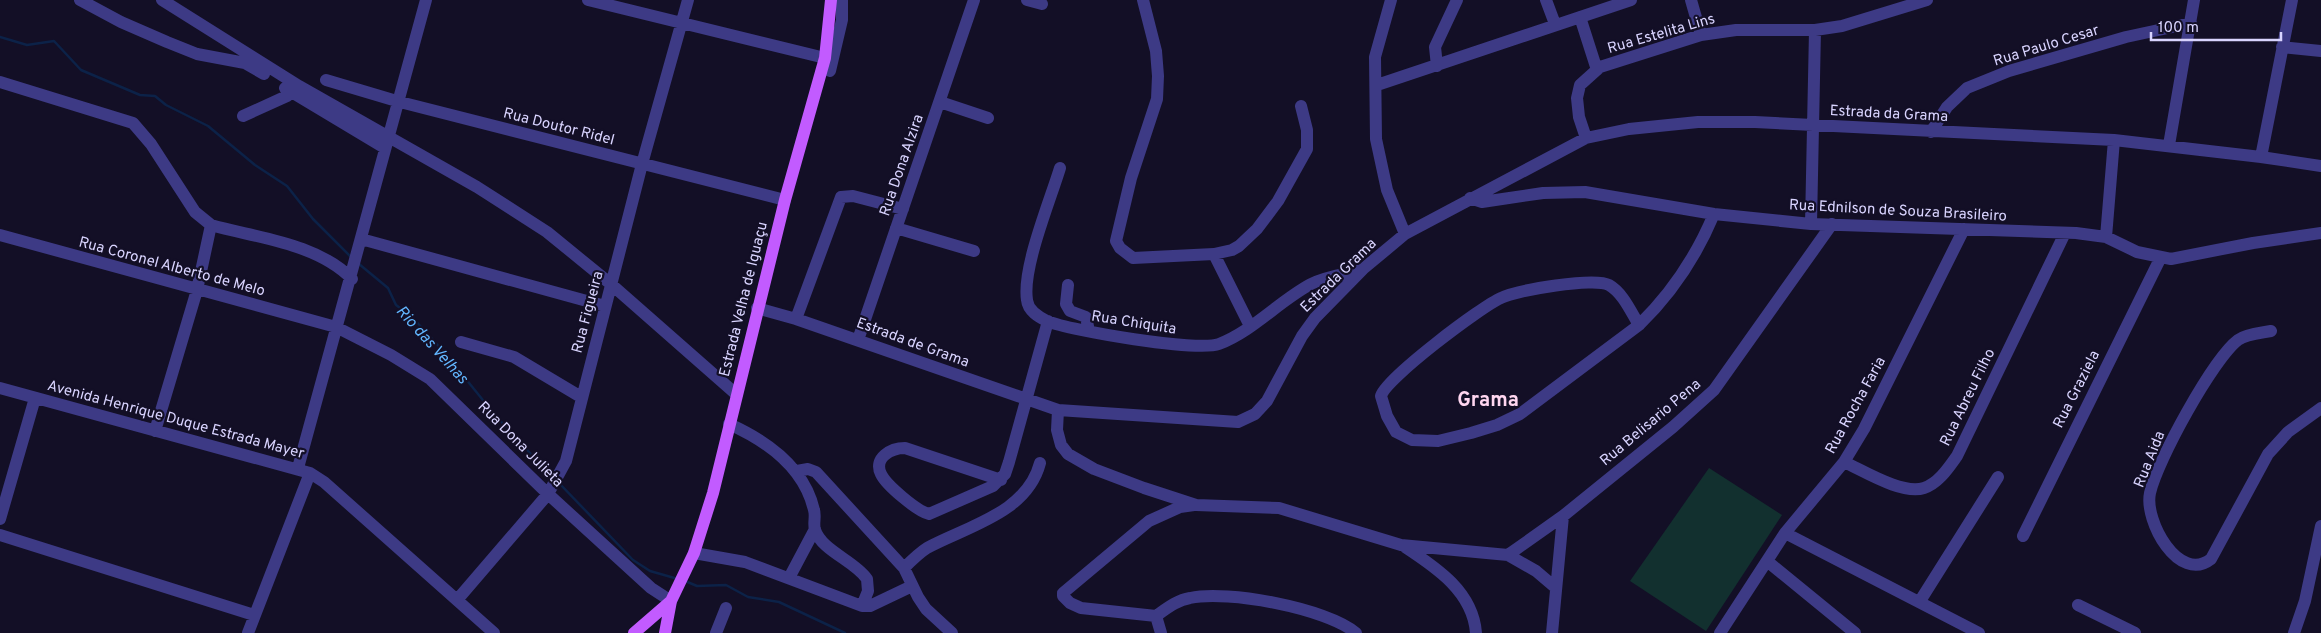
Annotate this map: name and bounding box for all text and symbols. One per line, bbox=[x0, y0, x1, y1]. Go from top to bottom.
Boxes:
street label: Rua Estelita Lins bbox=[1605, 10, 1718, 59]
scale bar bbox=[2151, 10, 2281, 42]
text: 100 m bbox=[2158, 19, 2199, 38]
street label: Rua Paulo Cesar bbox=[1991, 21, 2102, 72]
street label: Estrada da Grama bbox=[1829, 102, 1949, 127]
street label: Rua Doutor Ridel bbox=[501, 104, 616, 150]
street label: Rua Dona Alzira bbox=[876, 112, 929, 219]
street label: Rua Ednilson de Souza Brasileiro bbox=[1788, 196, 2007, 227]
street label: Estrada Velha de Iguaçu bbox=[716, 220, 773, 379]
street label: Rua Coronel Alberto de Melo bbox=[76, 233, 267, 301]
street label: Estrada Grama bbox=[1297, 235, 1381, 317]
street label: Rua Figueira bbox=[568, 269, 609, 355]
water label: Rio das Velhas bbox=[391, 302, 472, 389]
street label: Rua Chiquita bbox=[1090, 307, 1178, 340]
street label: Estrada de Grama bbox=[853, 314, 972, 373]
street label: Rua Abreu Filho bbox=[1936, 346, 2000, 450]
street label: Rua Graziela bbox=[2050, 348, 2105, 432]
street label: Rua Rocha Faria bbox=[1822, 354, 1891, 458]
street label: Rua Belisario Pena bbox=[1597, 375, 1705, 471]
street label: Avenida Henrique Duque Estrada Mayer bbox=[45, 377, 306, 464]
district label: Grama bbox=[1457, 388, 1519, 414]
street label: Rua Dona Julieta bbox=[473, 398, 567, 492]
street label: Rua Aida bbox=[2130, 428, 2170, 491]

